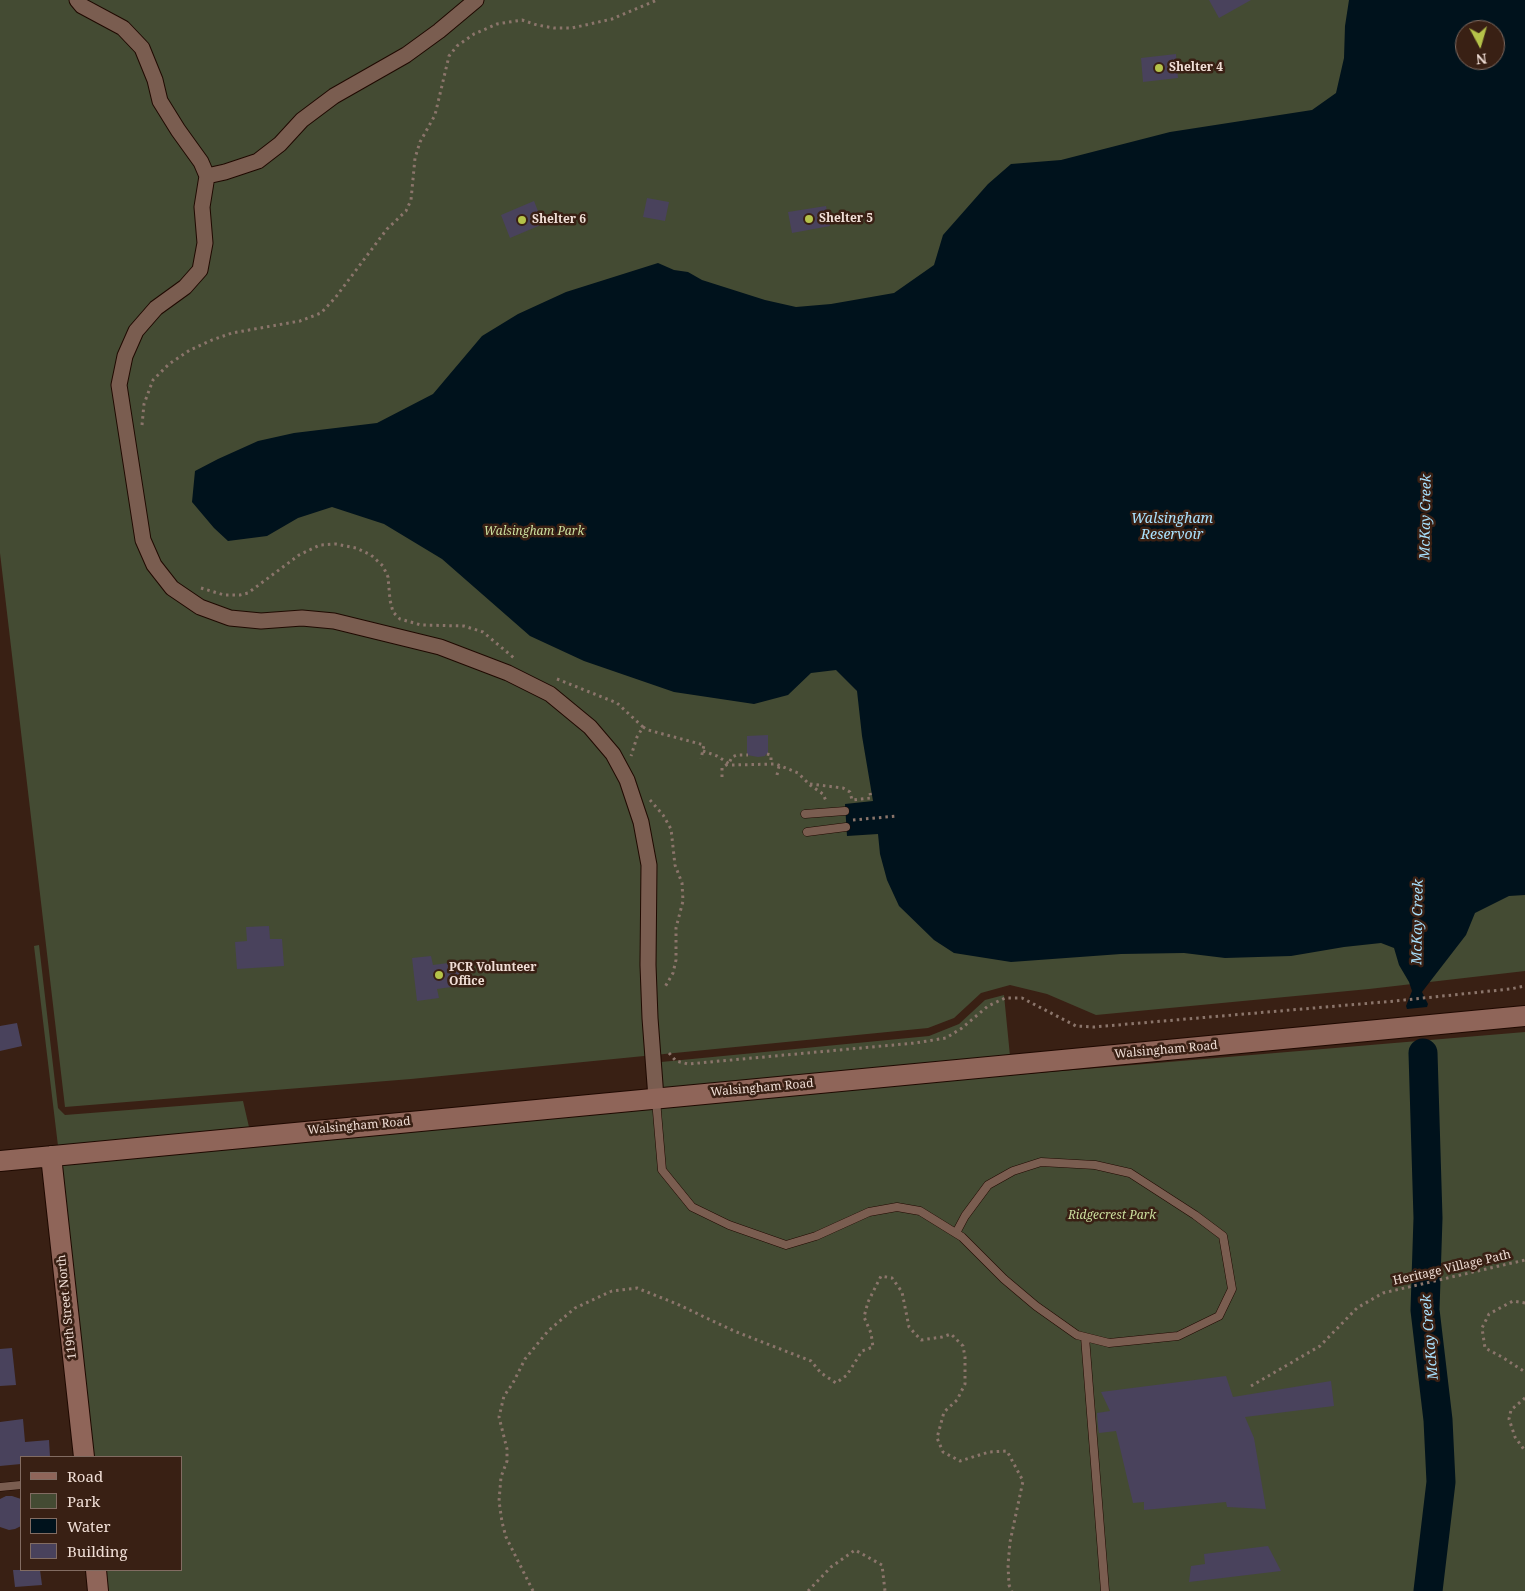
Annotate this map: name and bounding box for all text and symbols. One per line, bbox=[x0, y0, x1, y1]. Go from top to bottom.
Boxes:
north arrow bbox=[1455, 20, 1505, 70]
text: N bbox=[1475, 49, 1488, 69]
place label: Shelter 4 bbox=[1169, 61, 1223, 75]
marker: Shelter 4 bbox=[1153, 62, 1165, 74]
place label: Shelter 5 bbox=[819, 212, 873, 226]
place label: Shelter 6 bbox=[532, 213, 586, 227]
marker: Shelter 5 bbox=[803, 213, 815, 225]
marker: Shelter 6 bbox=[516, 214, 528, 226]
water label: McKay Creek bbox=[1417, 474, 1435, 560]
water label: Walsingham Reservoir bbox=[1131, 511, 1213, 544]
park label: Walsingham Park bbox=[484, 525, 584, 539]
water label: McKay Creek bbox=[1409, 879, 1427, 965]
place label: PCR Volunteer Office bbox=[449, 961, 536, 989]
marker: PCR Volunteer Office bbox=[433, 969, 445, 981]
street label: Walsingham Road bbox=[1114, 1038, 1218, 1062]
street label: Walsingham Road bbox=[710, 1076, 814, 1100]
street label: Walsingham Road bbox=[307, 1114, 411, 1138]
park label: Ridgecrest Park bbox=[1068, 1209, 1156, 1223]
street label: Heritage Village Path bbox=[1392, 1247, 1512, 1289]
street label: 119th Street North bbox=[54, 1254, 80, 1360]
water label: McKay Creek bbox=[1418, 1294, 1442, 1380]
legend bbox=[20, 1456, 182, 1571]
text: Road bbox=[67, 1466, 103, 1486]
text: Park bbox=[67, 1491, 100, 1511]
text: Water bbox=[67, 1516, 110, 1536]
text: Building bbox=[67, 1541, 128, 1561]

